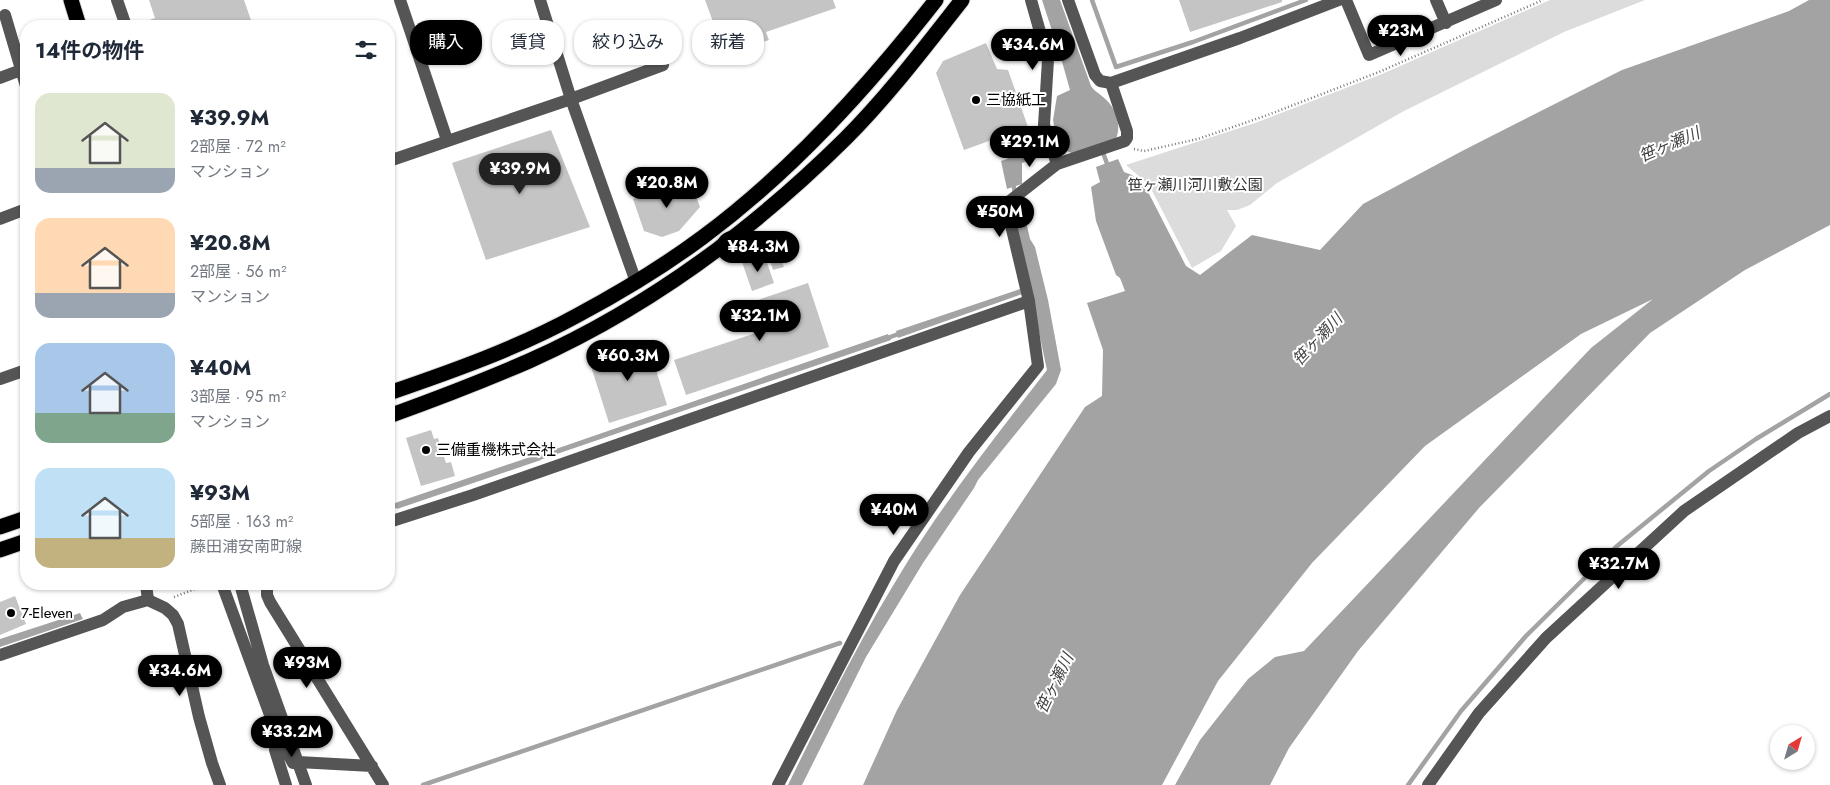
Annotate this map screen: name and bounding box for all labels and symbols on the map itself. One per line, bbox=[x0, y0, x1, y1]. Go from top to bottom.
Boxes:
pin: ¥23M bbox=[1371, 15, 1431, 57]
pin: ¥34.6M bbox=[992, 28, 1074, 71]
place label: 三協紙工 bbox=[986, 89, 1046, 111]
marker: 三協紙工 bbox=[970, 94, 982, 106]
water label: 笹ヶ瀬川 bbox=[1635, 121, 1705, 168]
pin: ¥29.1M bbox=[989, 126, 1071, 168]
pin: ¥39.9M bbox=[479, 152, 561, 195]
pin: ¥20.8M bbox=[626, 166, 708, 209]
park label: 笹ヶ瀬川河川敷公園 bbox=[1127, 174, 1263, 196]
pin: ¥50M bbox=[970, 196, 1030, 238]
pin: ¥84.3M bbox=[717, 230, 799, 273]
pin: ¥32.1M bbox=[719, 300, 801, 342]
water label: 笹ヶ瀬川 bbox=[1287, 307, 1349, 371]
pin: ¥60.3M bbox=[587, 340, 669, 382]
place label: 三備重機株式会社 bbox=[436, 439, 556, 461]
marker: 三備重機株式会社 bbox=[420, 444, 432, 456]
pin: ¥40M bbox=[864, 494, 924, 536]
pin: ¥32.7M bbox=[1578, 548, 1660, 590]
place label: 7-Eleven bbox=[21, 602, 73, 624]
marker: 7-Eleven bbox=[5, 607, 17, 619]
pin: ¥93M bbox=[277, 646, 337, 689]
water label: 笹ヶ瀬川 bbox=[1030, 648, 1080, 717]
pin: ¥34.6M bbox=[139, 654, 221, 697]
pin: ¥33.2M bbox=[251, 716, 333, 758]
north arrow bbox=[1770, 725, 1815, 770]

